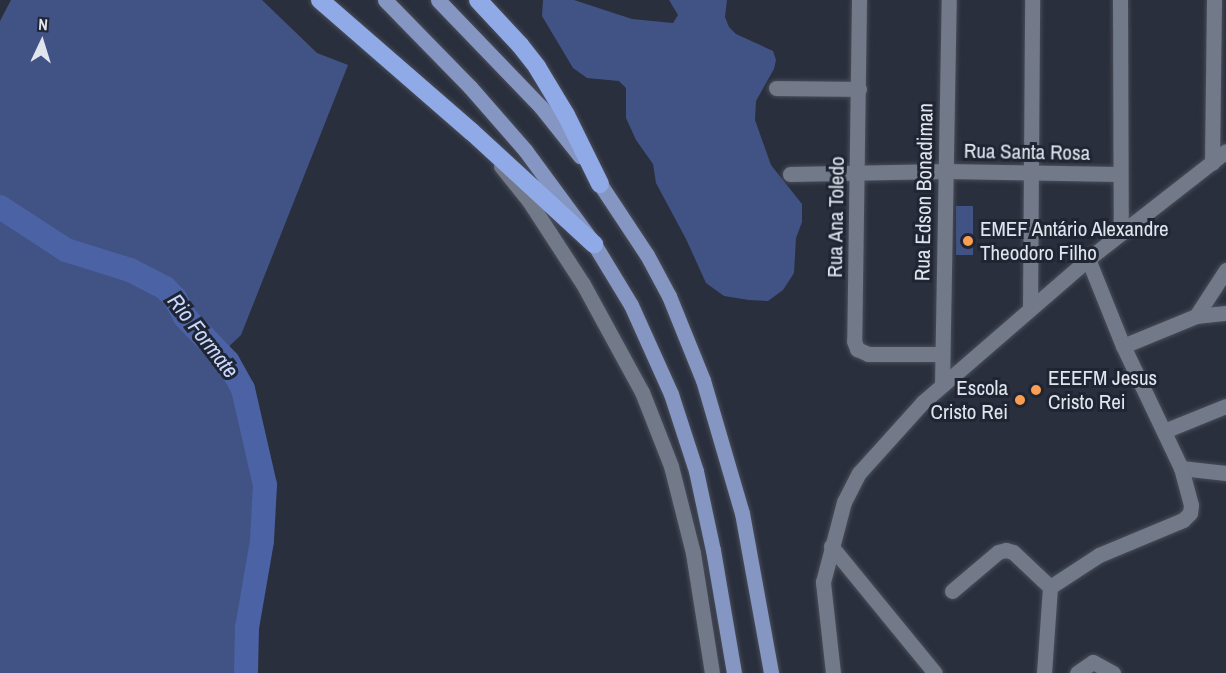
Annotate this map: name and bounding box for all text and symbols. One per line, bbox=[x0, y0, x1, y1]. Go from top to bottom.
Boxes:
north arrow bbox=[12, 12, 72, 72]
text: N bbox=[38, 13, 49, 35]
street label: Rua Edson Bonadiman bbox=[910, 103, 938, 281]
street label: Rua Santa Rosa bbox=[964, 138, 1090, 166]
street label: Rua Ana Toledo bbox=[822, 156, 850, 278]
place label: EMEF Antário Alexandre Theodoro Filho bbox=[980, 216, 1170, 266]
marker: EMEF Antário Alexandre Theodoro Filho bbox=[961, 234, 975, 248]
water label: Rio Formate bbox=[162, 289, 244, 383]
place label: EEEFM Jesus Cristo Rei bbox=[1048, 365, 1157, 415]
place label: Escola Cristo Rei bbox=[930, 375, 1008, 425]
marker: EEEFM Jesus Cristo Rei bbox=[1029, 383, 1043, 397]
marker: Escola Cristo Rei bbox=[1013, 393, 1027, 407]

